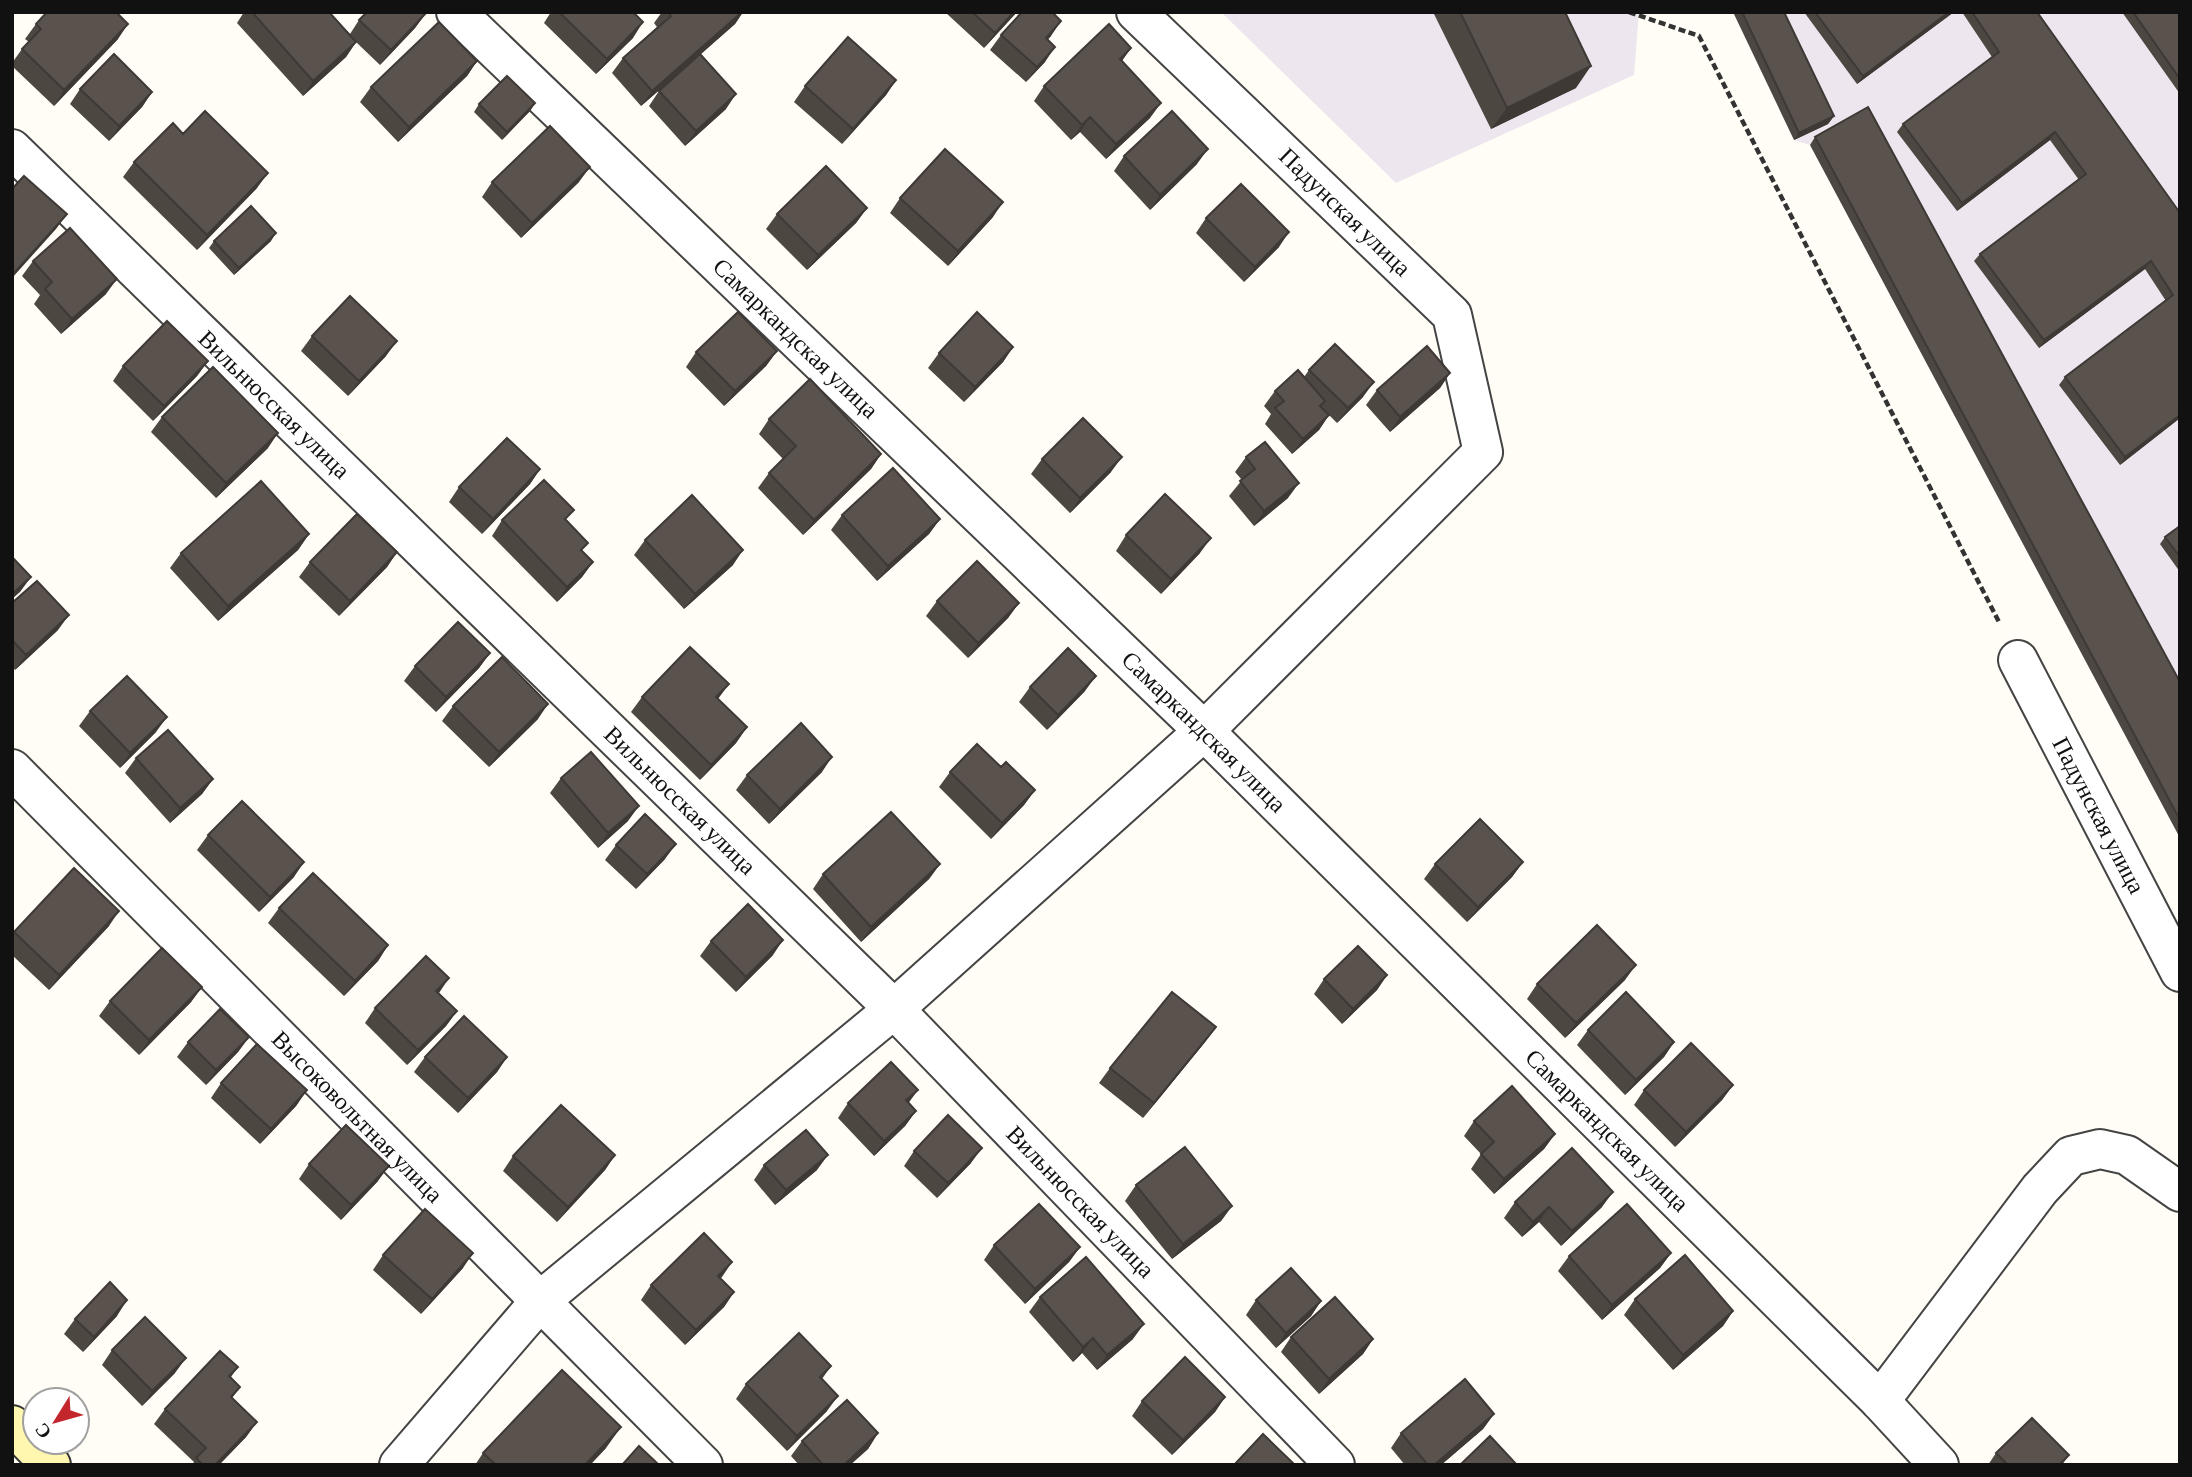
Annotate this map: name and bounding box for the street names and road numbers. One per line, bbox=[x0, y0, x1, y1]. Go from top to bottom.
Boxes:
street label: Падунская улица bbox=[1274, 142, 1417, 281]
street label: Самаркандская улица bbox=[708, 252, 884, 424]
street label: Вильнюсская улица bbox=[193, 324, 356, 484]
street label: Самаркандская улица bbox=[1116, 645, 1292, 818]
street label: Вильнюсская улица bbox=[599, 720, 762, 880]
street label: Падунская улица bbox=[2047, 732, 2151, 898]
street label: Высоковольтная улица bbox=[267, 1025, 449, 1208]
street label: Самаркандская улица bbox=[1520, 1044, 1695, 1217]
street label: Вильнюсская улица bbox=[1001, 1120, 1160, 1283]

